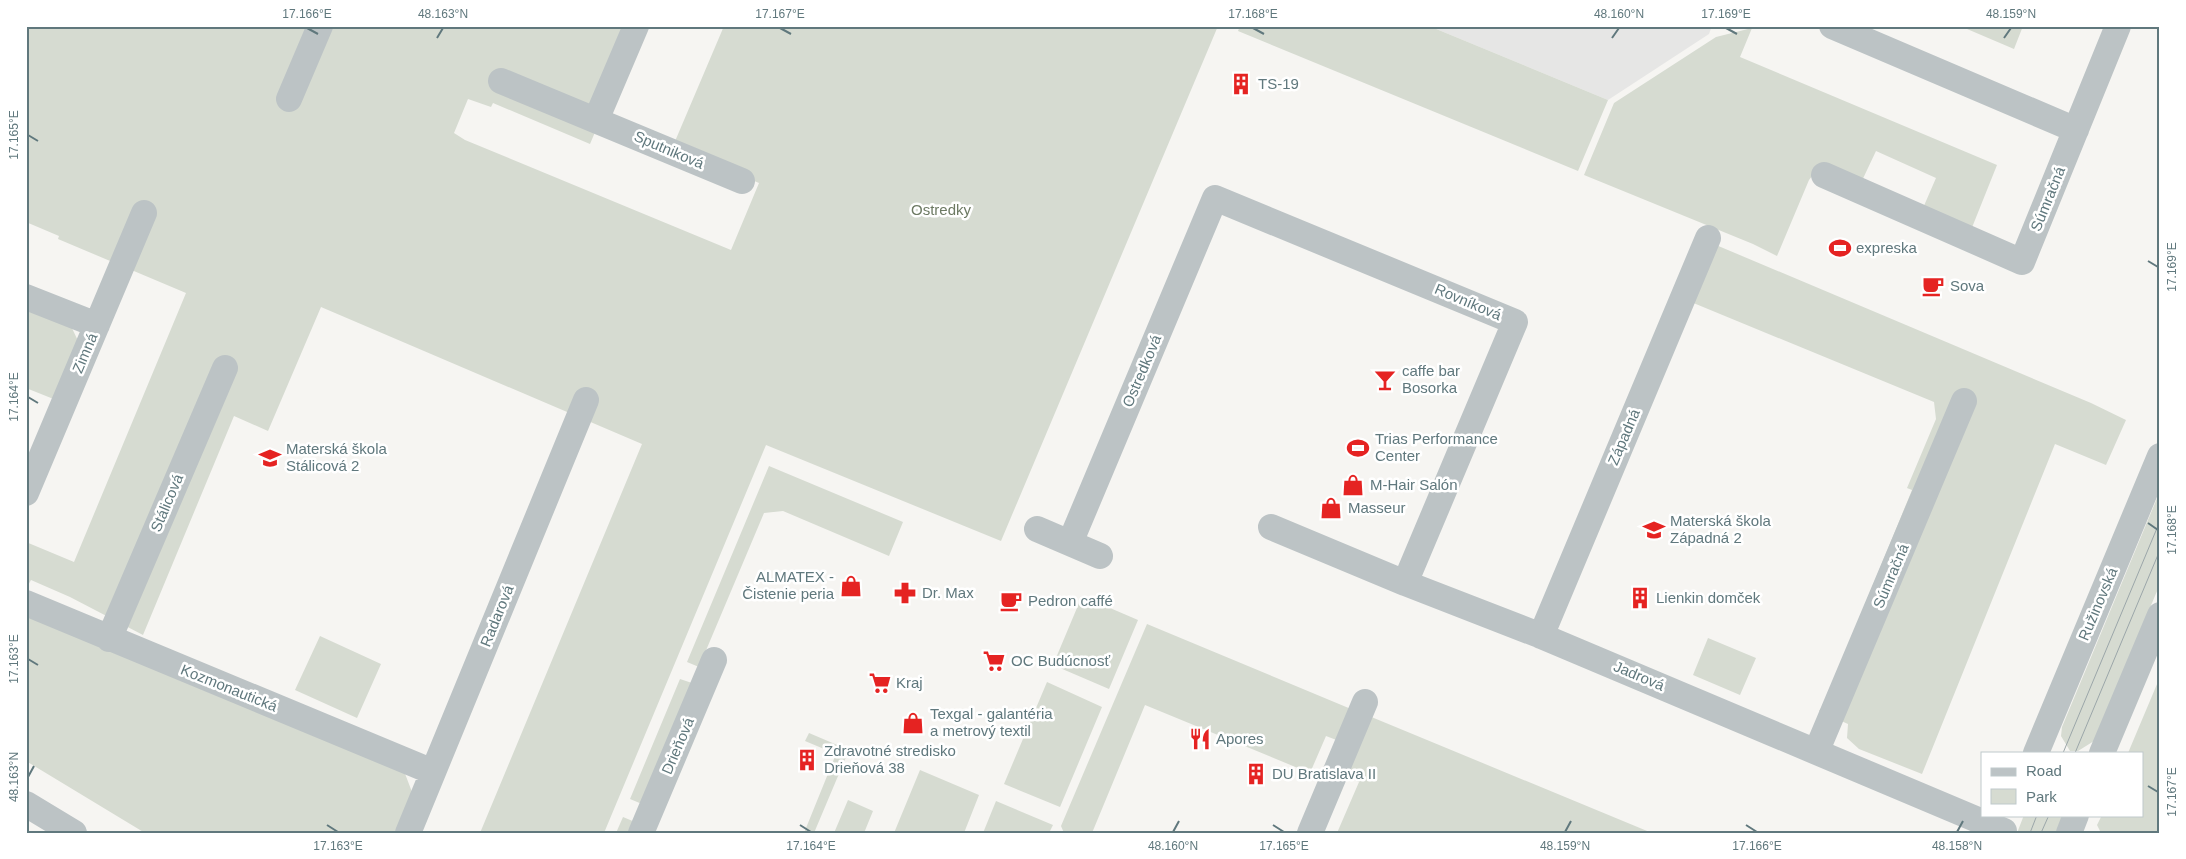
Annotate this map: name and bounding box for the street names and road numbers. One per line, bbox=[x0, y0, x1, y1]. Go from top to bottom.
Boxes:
street label: Sputniková bbox=[632, 127, 707, 172]
street label: Súmračná bbox=[2027, 163, 2068, 234]
street label: Rovníková bbox=[1432, 280, 1505, 323]
street label: Zimná bbox=[69, 330, 101, 375]
street label: Ostredková bbox=[1119, 332, 1165, 409]
street label: Západná bbox=[1604, 406, 1643, 467]
street label: Stálicová bbox=[147, 471, 187, 534]
street label: Súmračná bbox=[1869, 540, 1912, 611]
street label: Ružinovská bbox=[2075, 564, 2121, 643]
street label: Radarová bbox=[476, 582, 517, 649]
street label: Jadrová bbox=[1611, 657, 1668, 694]
street label: Kozmonautická bbox=[178, 660, 281, 715]
street label: Drieňová bbox=[658, 714, 697, 777]

